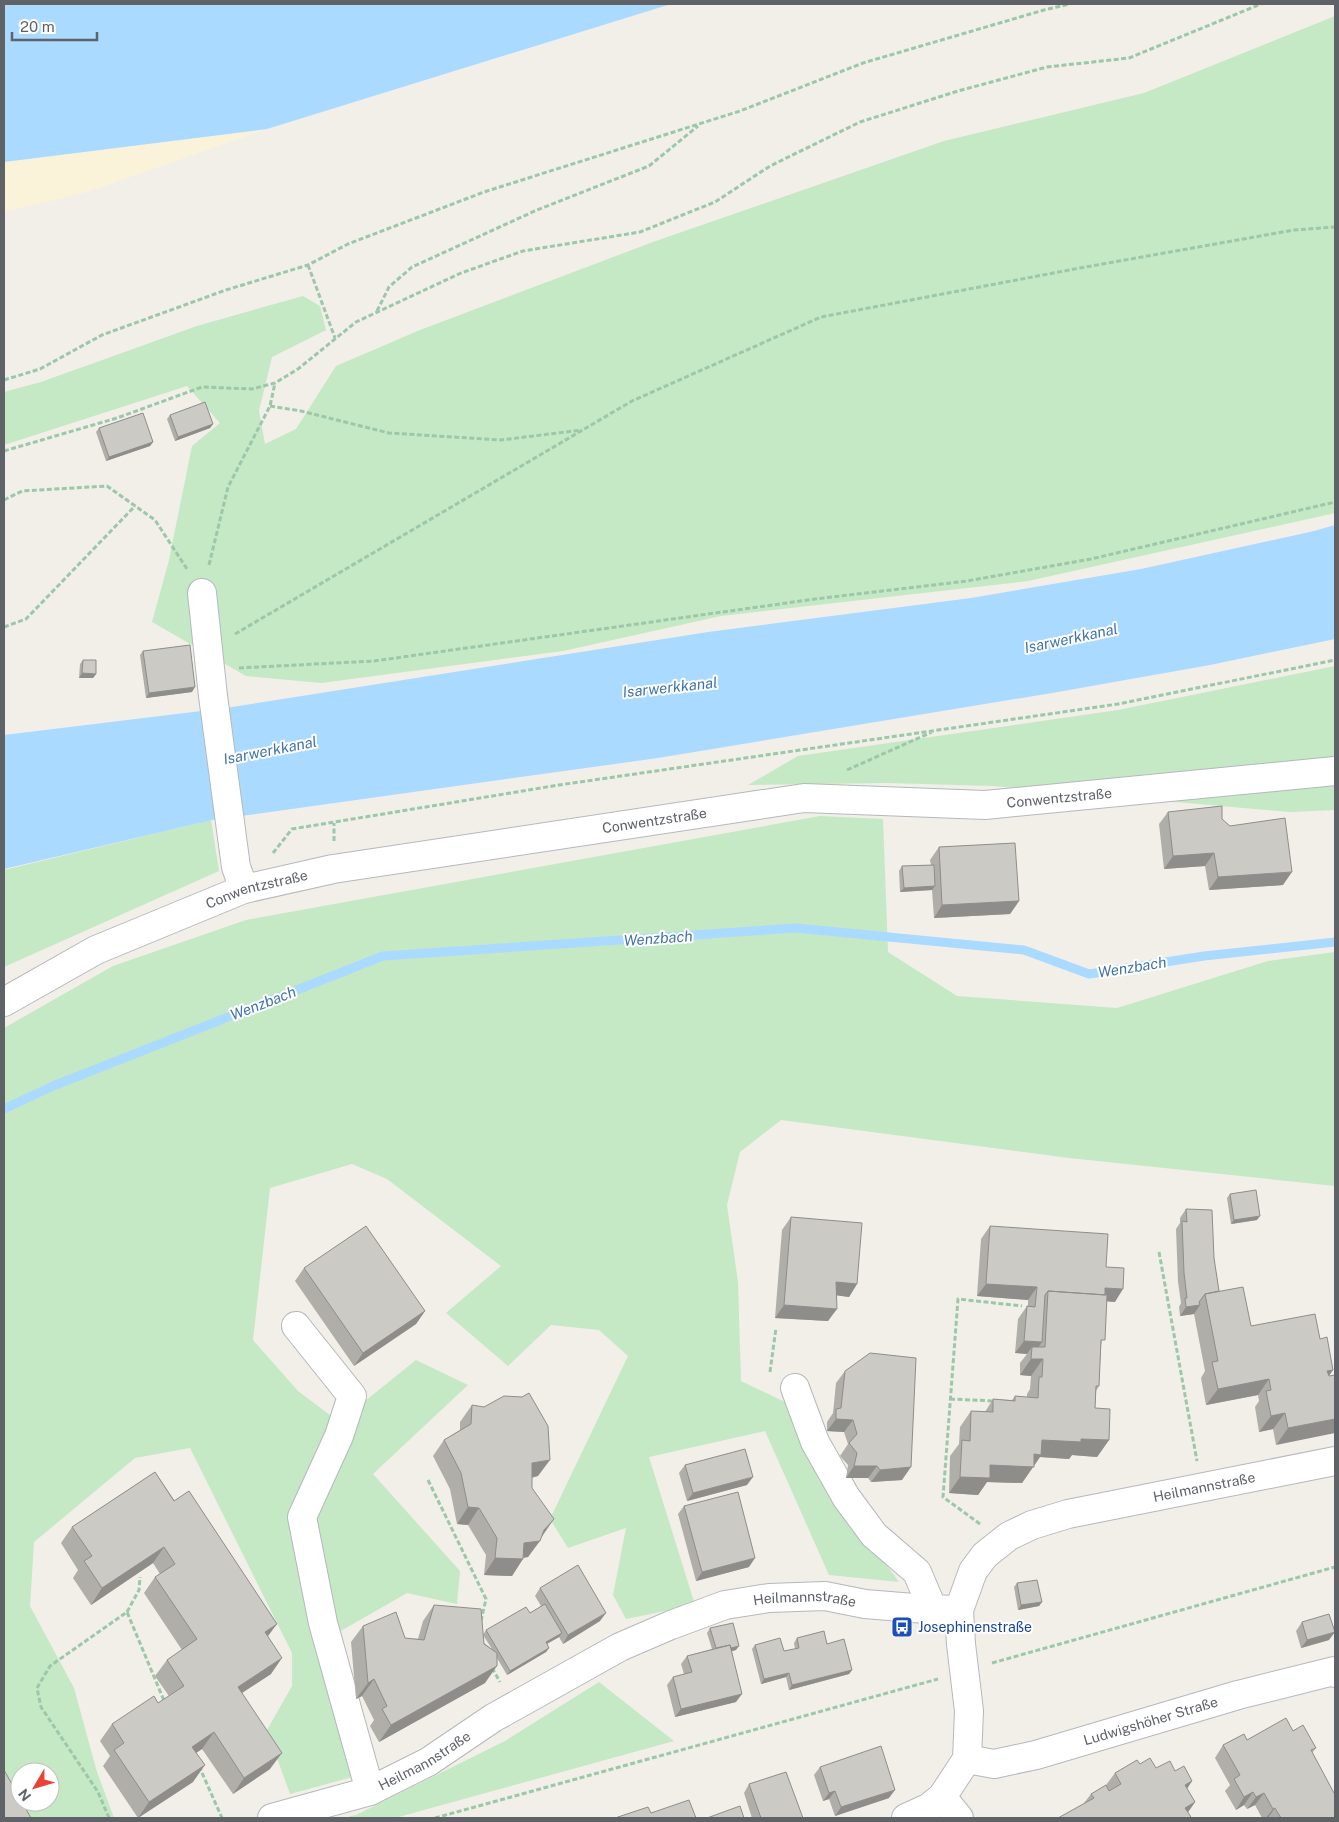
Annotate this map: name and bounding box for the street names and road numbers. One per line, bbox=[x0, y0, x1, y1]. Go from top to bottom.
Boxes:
street label: Conwentzstraße bbox=[1006, 785, 1113, 811]
street label: Conwentzstraße bbox=[601, 805, 708, 836]
street label: Conwentzstraße bbox=[203, 867, 309, 912]
street label: Heilmannstraße bbox=[1152, 1469, 1257, 1505]
street label: Heilmannstraße bbox=[752, 1588, 858, 1610]
street label: Ludwigshöher Straße bbox=[1082, 1693, 1220, 1748]
street label: Heilmannstraße bbox=[376, 1728, 473, 1793]

